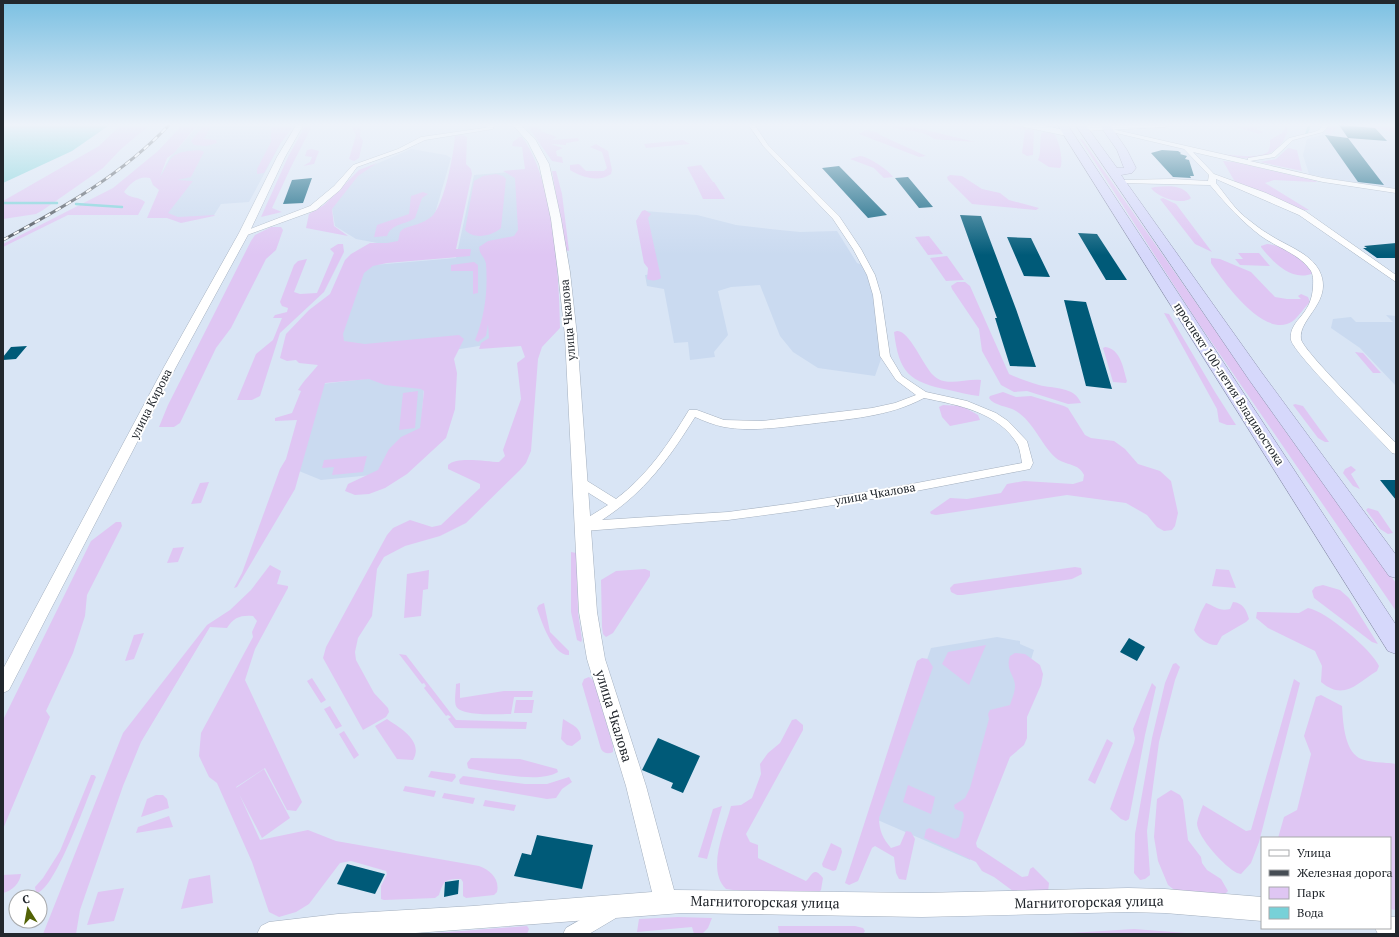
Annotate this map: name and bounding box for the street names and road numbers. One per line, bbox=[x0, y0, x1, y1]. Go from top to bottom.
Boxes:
street label: улица Чкалова bbox=[556, 279, 579, 362]
street label: проспект 100-летия Владивостока bbox=[1171, 299, 1288, 468]
street label: улица Кирова bbox=[126, 366, 175, 442]
street label: улица Чкалова bbox=[832, 479, 916, 508]
street label: улица Чкалова bbox=[591, 667, 638, 764]
street label: Магнитогорская улица bbox=[690, 891, 840, 912]
street label: Магнитогорская улица bbox=[1014, 891, 1164, 912]

